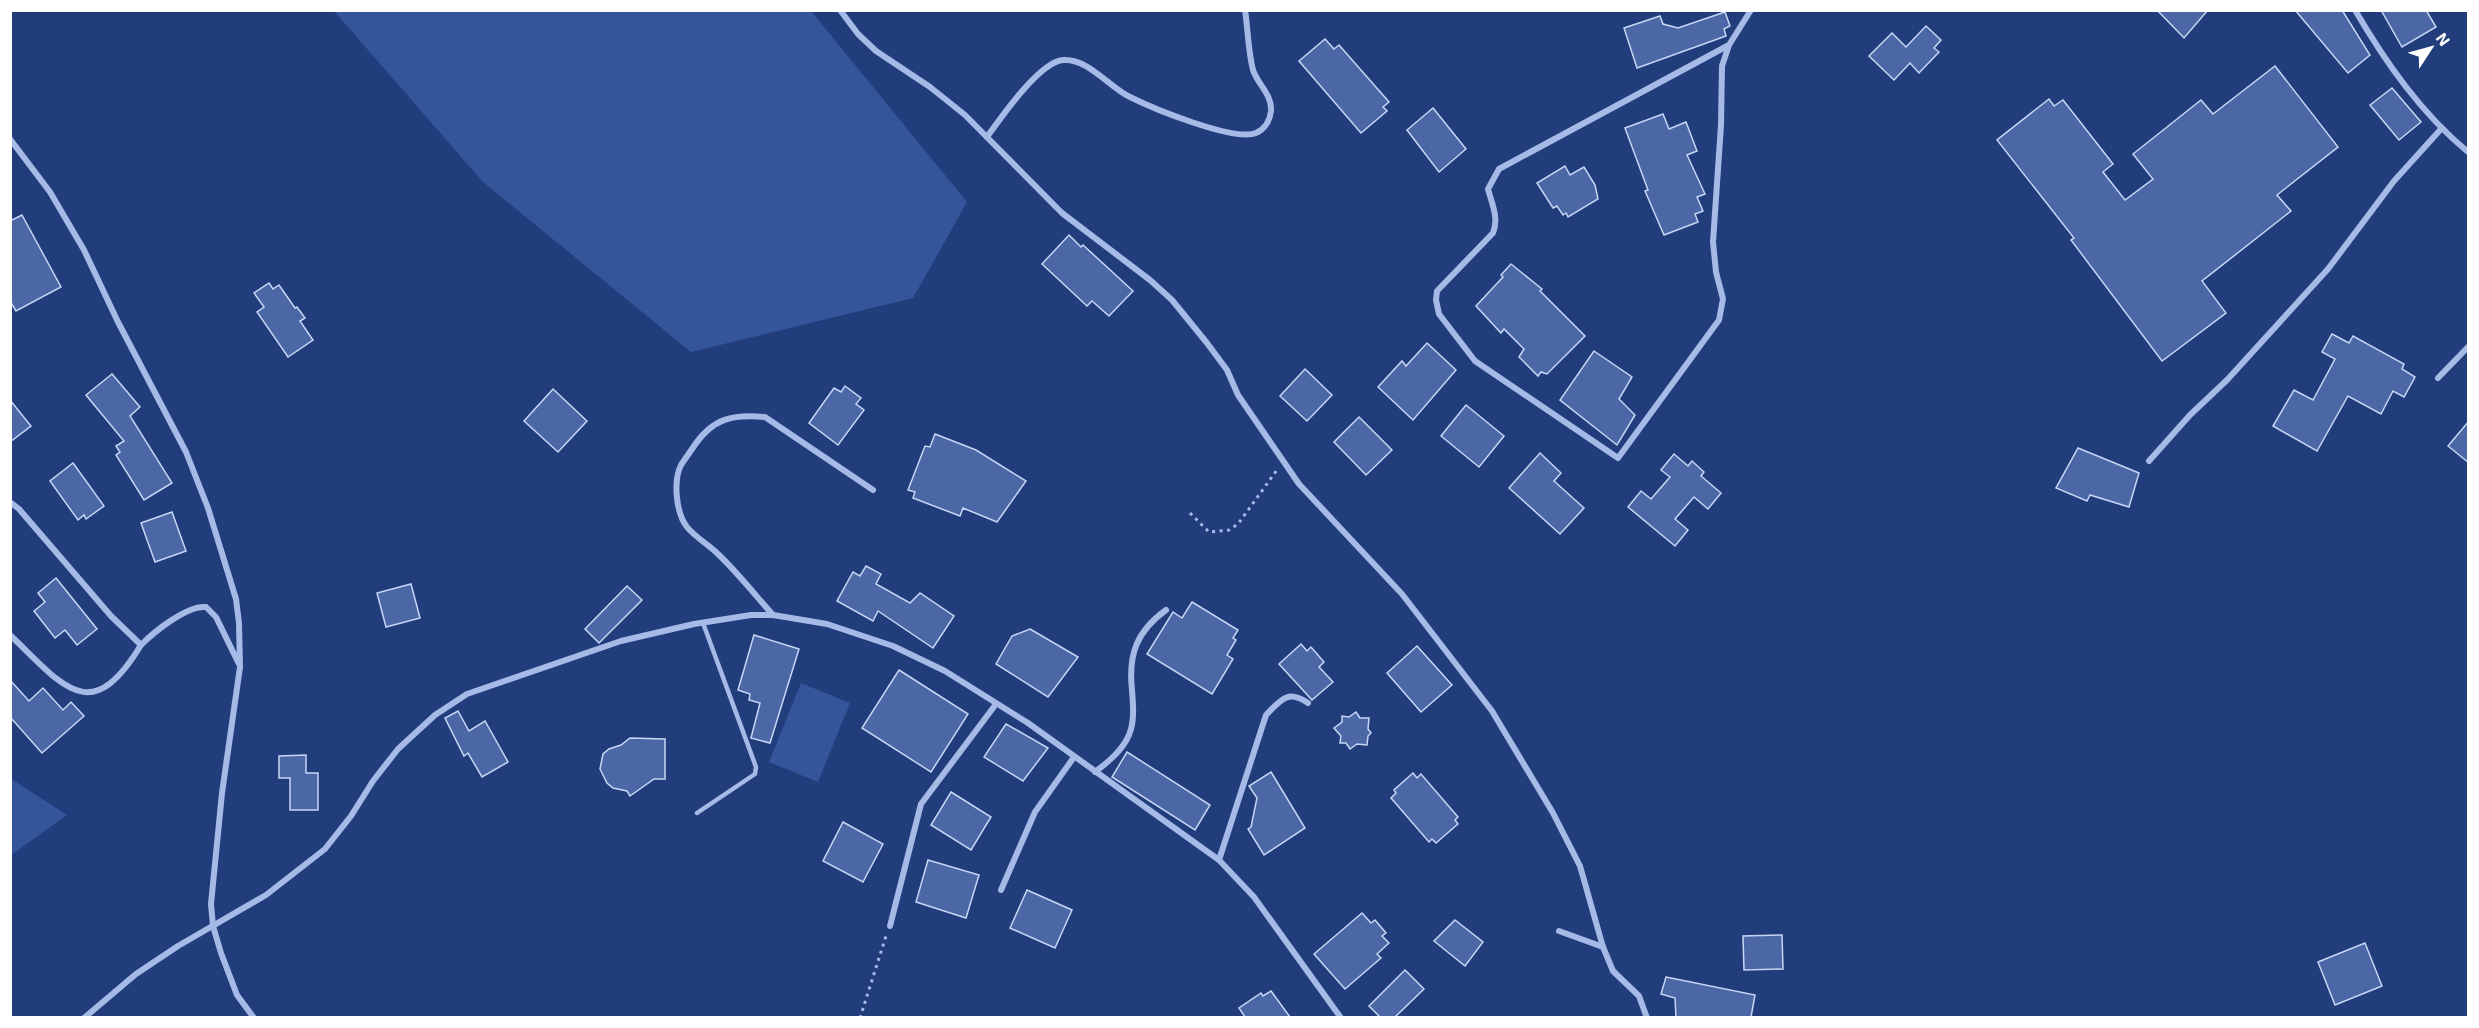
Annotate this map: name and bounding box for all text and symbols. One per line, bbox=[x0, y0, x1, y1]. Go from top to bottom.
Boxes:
north arrow bbox=[2401, 18, 2461, 78]
text: N bbox=[2432, 29, 2455, 49]

